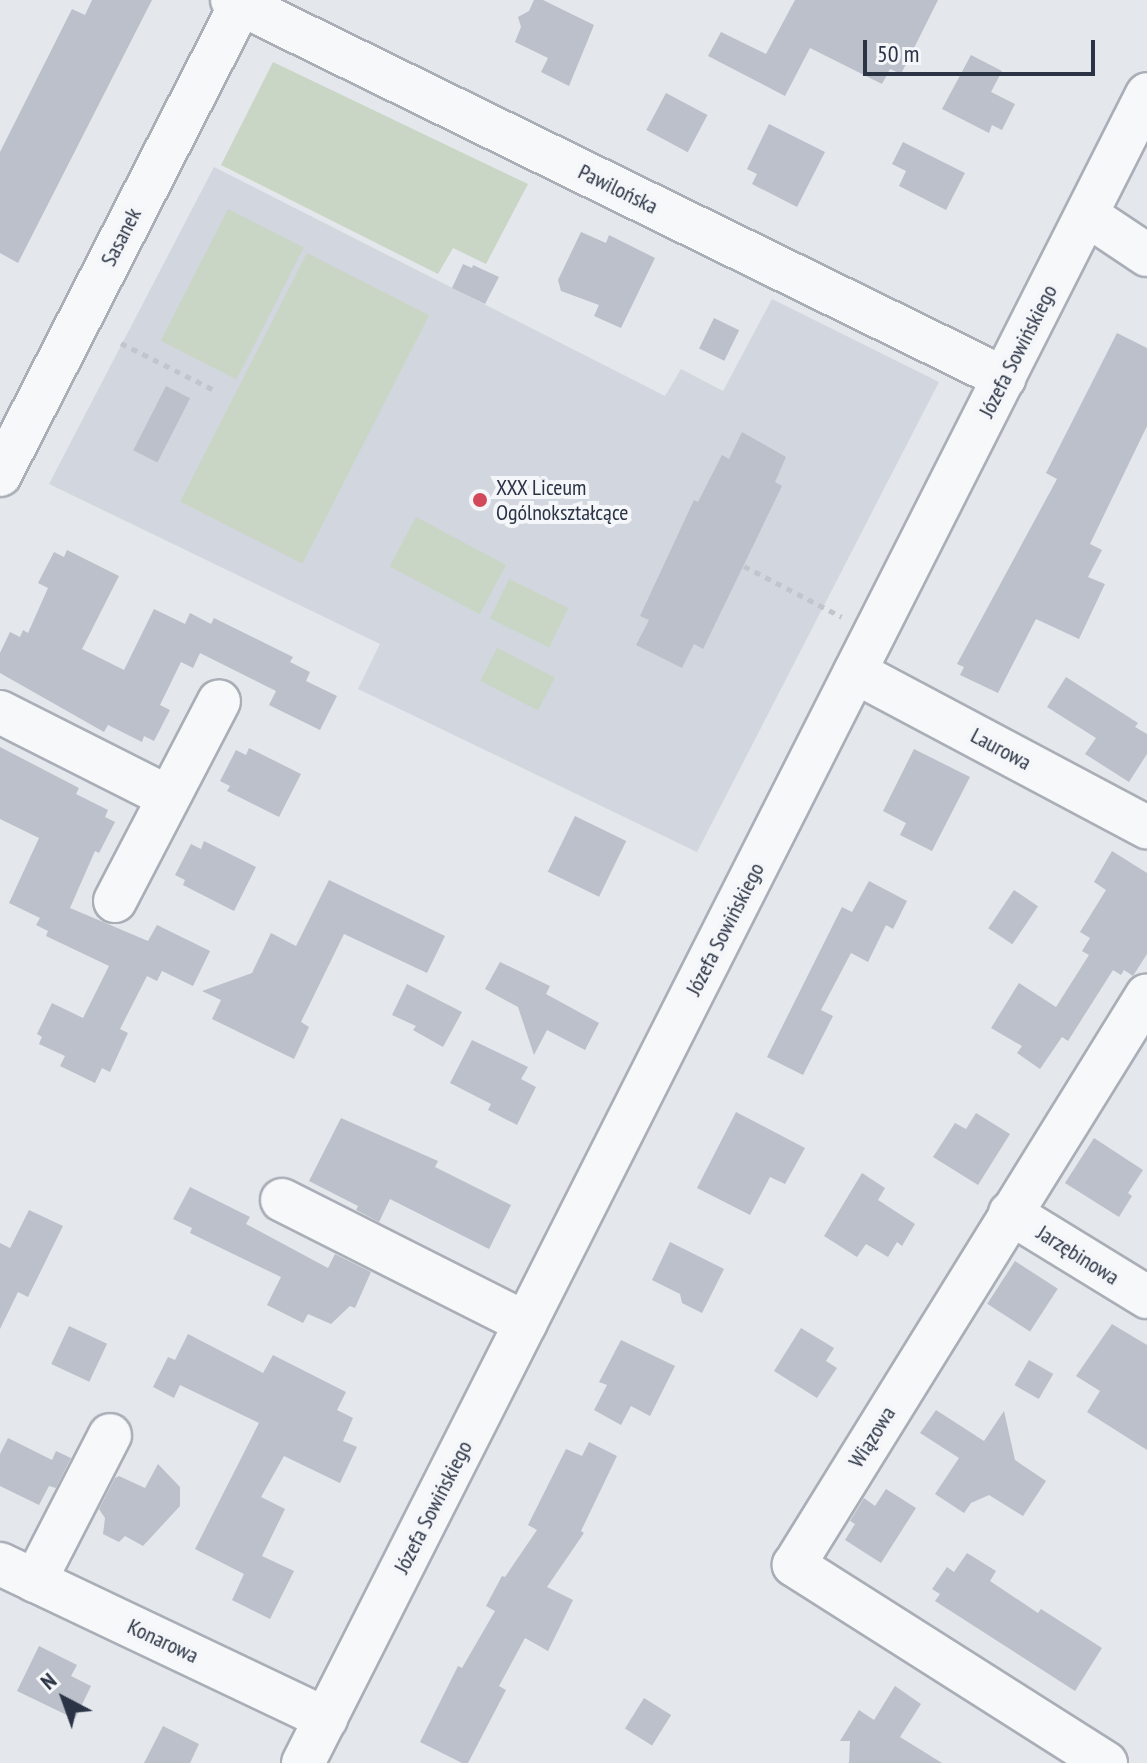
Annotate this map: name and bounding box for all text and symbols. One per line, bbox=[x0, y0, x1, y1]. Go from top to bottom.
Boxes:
scale bar bbox=[867, 24, 1099, 74]
text: 50 m bbox=[877, 38, 919, 69]
street label: Pawilońska bbox=[574, 159, 662, 219]
street label: Sasanek bbox=[95, 204, 147, 270]
street label: Józefa Sowińskiego bbox=[973, 280, 1063, 422]
place label: XXX Liceum Ogólnokształcące bbox=[496, 474, 628, 526]
marker: XXX Liceum Ogólnokształcące bbox=[471, 491, 489, 509]
street label: Laurowa bbox=[966, 722, 1036, 776]
street label: Józefa Sowińskiego bbox=[680, 858, 770, 1000]
street label: Jarzębinowa bbox=[1032, 1219, 1124, 1291]
street label: Wiązowa bbox=[843, 1402, 901, 1472]
street label: Józefa Sowińskiego bbox=[388, 1436, 478, 1578]
street label: Konarowa bbox=[123, 1613, 203, 1669]
north arrow bbox=[24, 1659, 104, 1739]
text: N bbox=[35, 1666, 62, 1695]

